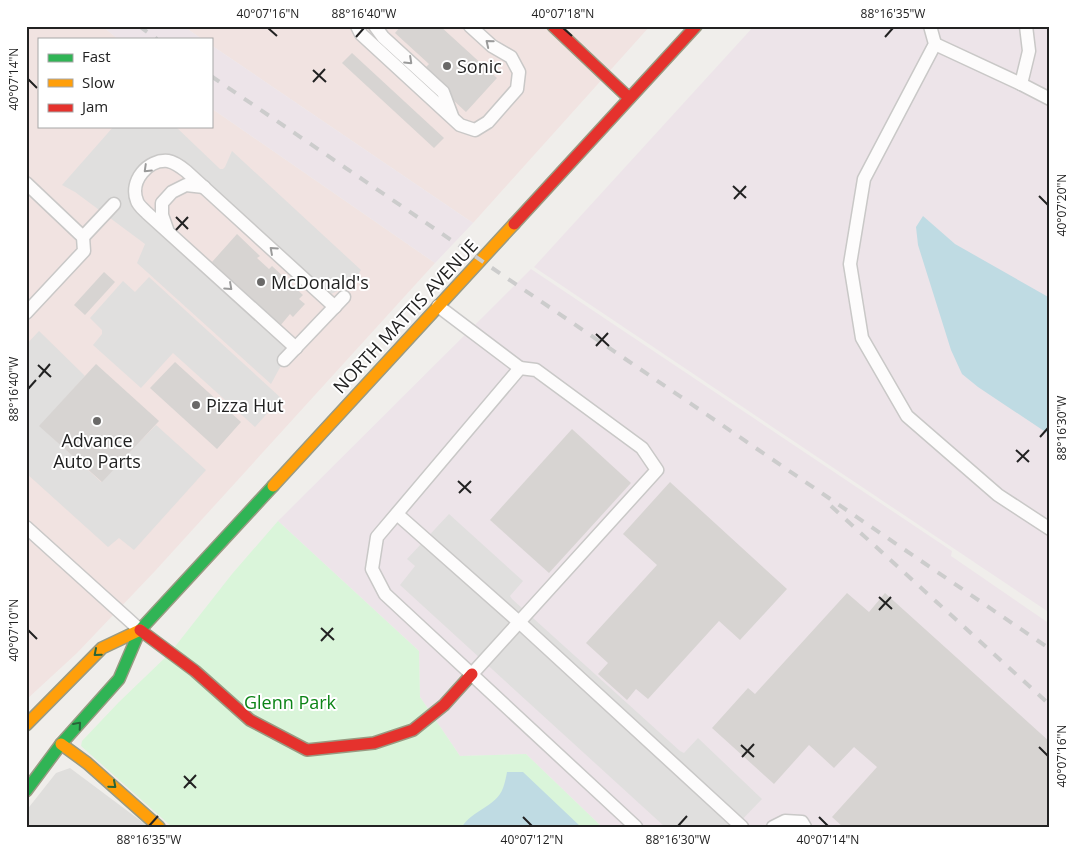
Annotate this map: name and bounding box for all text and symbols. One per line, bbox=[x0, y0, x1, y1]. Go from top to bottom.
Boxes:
text: 40°07'16"N bbox=[237, 5, 299, 22]
text: 88°16'40"W bbox=[332, 5, 396, 22]
text: 40°07'18"N bbox=[532, 5, 594, 22]
text: 88°16'35"W bbox=[861, 5, 925, 22]
legend bbox=[38, 38, 212, 128]
one-way arrow bbox=[486, 40, 495, 49]
text: Fast bbox=[82, 46, 111, 66]
text: 40°07'14"N bbox=[5, 48, 22, 110]
place label: Sonic bbox=[457, 54, 502, 78]
one-way arrow bbox=[403, 55, 412, 64]
marker: Sonic bbox=[441, 60, 453, 72]
text: Slow bbox=[82, 72, 115, 92]
text: Jam bbox=[80, 96, 108, 116]
one-way arrow bbox=[144, 163, 153, 172]
text: 40°07'20"N bbox=[1053, 174, 1070, 236]
street label: NORTH MATTIS AVENUE bbox=[327, 234, 483, 398]
one-way arrow bbox=[269, 247, 278, 256]
place label: McDonald's bbox=[271, 270, 369, 294]
marker: McDonald's bbox=[255, 276, 267, 288]
one-way arrow bbox=[223, 281, 232, 290]
text: 88°16'40"W bbox=[5, 357, 22, 421]
place label: Pizza Hut bbox=[206, 393, 284, 417]
text: 88°16'30"W bbox=[1053, 396, 1070, 460]
marker: Pizza Hut bbox=[190, 399, 202, 411]
marker: Advance Auto Parts bbox=[91, 415, 103, 427]
place label: Advance Auto Parts bbox=[53, 428, 141, 473]
text: 40°07'10"N bbox=[5, 599, 22, 661]
one-way arrow bbox=[94, 647, 103, 656]
park label: Glenn Park bbox=[244, 690, 337, 714]
one-way arrow bbox=[72, 722, 81, 731]
text: 40°07'16"N bbox=[1053, 725, 1070, 787]
one-way arrow bbox=[107, 780, 116, 788]
text: 88°16'35"W bbox=[117, 831, 181, 848]
text: 40°07'12"N bbox=[501, 831, 563, 848]
text: 88°16'30"W bbox=[646, 831, 710, 848]
text: 40°07'14"N bbox=[797, 831, 859, 848]

